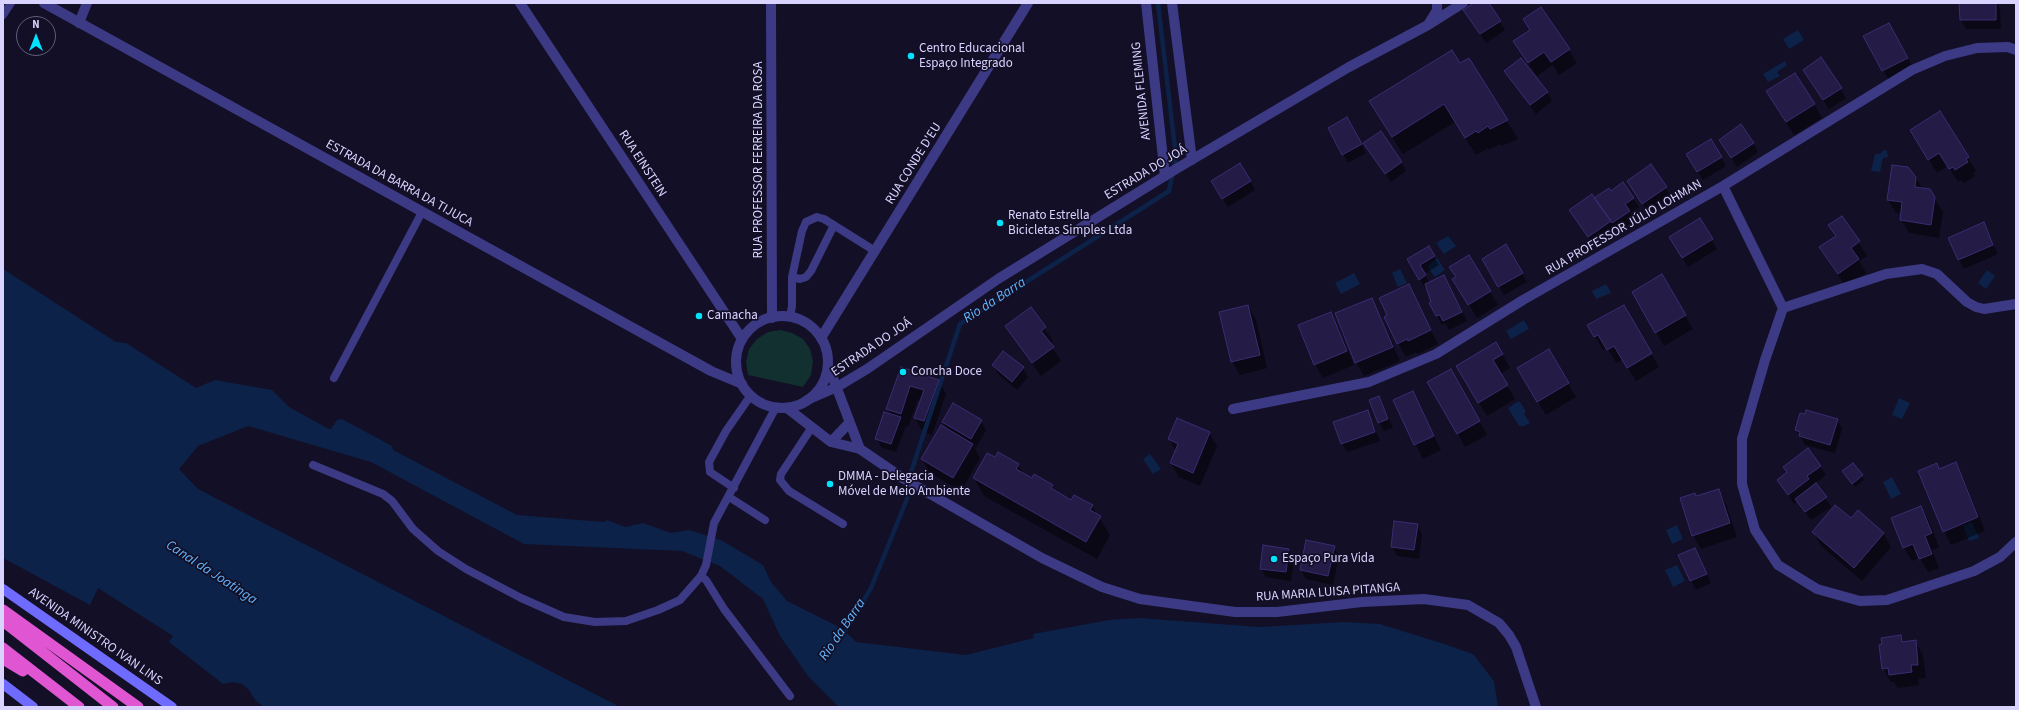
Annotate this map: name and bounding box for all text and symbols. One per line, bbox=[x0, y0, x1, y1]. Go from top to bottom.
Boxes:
north arrow bbox=[16, 16, 56, 56]
text: N bbox=[32, 17, 40, 32]
place label: Centro Educacional Espaço Integrado bbox=[919, 41, 1025, 72]
street label: AVENIDA FLEMING bbox=[1129, 41, 1155, 141]
marker: Centro Educacional Espaço Integrado bbox=[906, 51, 916, 61]
street label: RUA PROFESSOR FERREIRA DA ROSA bbox=[751, 61, 767, 259]
street label: RUA CONDE D'EU bbox=[883, 120, 945, 208]
street label: RUA EINSTEIN bbox=[615, 128, 669, 200]
street label: ESTRADA DA BARRA DA TIJUCA bbox=[323, 137, 475, 231]
street label: ESTRADA DO JOÁ bbox=[1102, 142, 1190, 204]
street label: RUA PROFESSOR JÚLIO LOHMAN bbox=[1543, 177, 1705, 279]
place label: Renato Estrella Bicicletas Simples Ltda bbox=[1008, 208, 1132, 239]
marker: Renato Estrella Bicicletas Simples Ltda bbox=[995, 218, 1005, 228]
water label: Rio da Barra bbox=[961, 275, 1029, 327]
place label: Camacha bbox=[707, 308, 758, 324]
marker: Camacha bbox=[694, 311, 704, 321]
street label: ESTRADA DO JOÁ bbox=[829, 315, 915, 381]
place label: Concha Doce bbox=[911, 364, 982, 380]
marker: Concha Doce bbox=[898, 367, 908, 377]
place label: DMMA - Delegacia Móvel de Meio Ambiente bbox=[838, 469, 970, 500]
marker: DMMA - Delegacia Móvel de Meio Ambiente bbox=[825, 479, 835, 489]
water label: Canal da Joatinga bbox=[162, 537, 260, 609]
place label: Espaço Pura Vida bbox=[1282, 551, 1375, 567]
marker: Espaço Pura Vida bbox=[1269, 554, 1279, 564]
street label: RUA MARIA LUISA PITANGA bbox=[1255, 580, 1401, 606]
street label: AVENIDA MINISTRO IVAN LINS bbox=[25, 585, 165, 689]
water label: Rio da Barra bbox=[816, 596, 870, 664]

